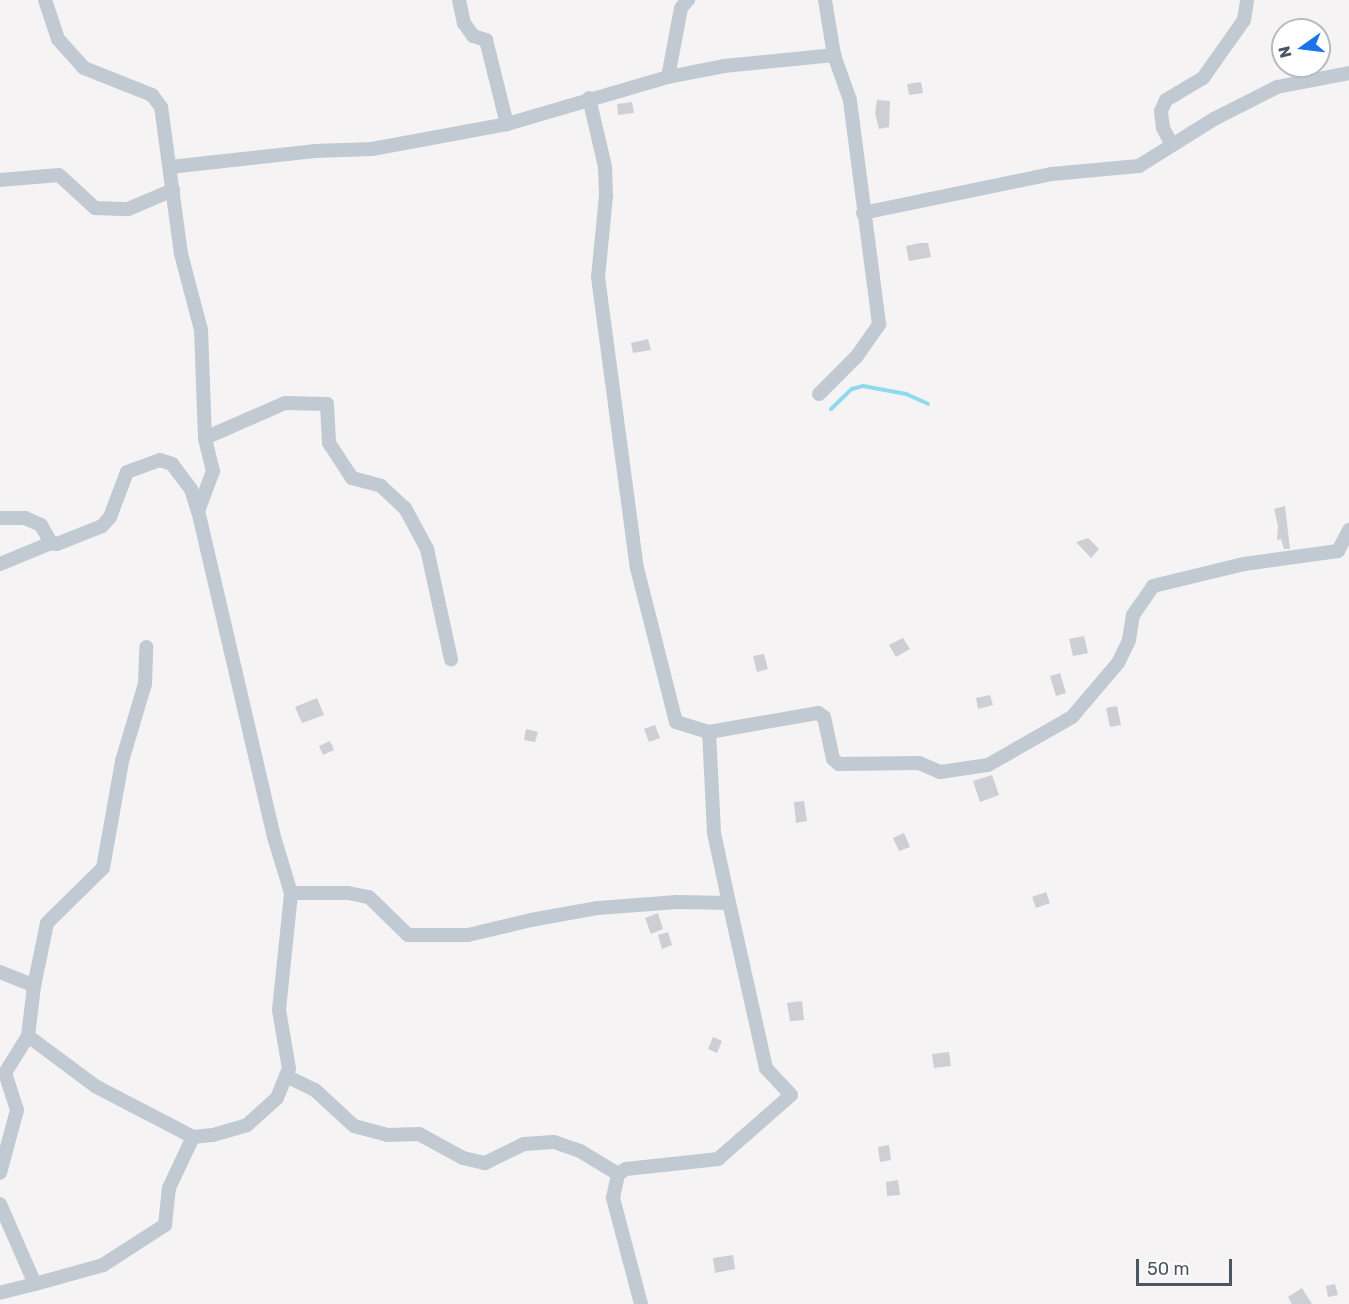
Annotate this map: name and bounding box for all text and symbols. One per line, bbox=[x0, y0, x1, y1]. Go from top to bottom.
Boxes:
north arrow bbox=[1271, 18, 1331, 78]
text: N bbox=[1274, 44, 1296, 60]
scale bar bbox=[1139, 1247, 1235, 1285]
text: 50 m bbox=[1147, 1258, 1190, 1280]

